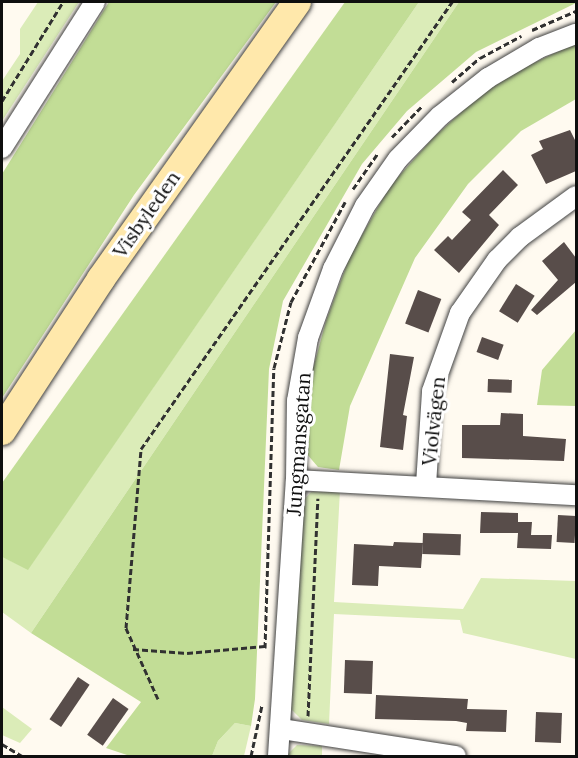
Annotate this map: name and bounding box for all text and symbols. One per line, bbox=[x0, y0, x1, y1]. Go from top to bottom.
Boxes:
street label: Visbyleden bbox=[107, 166, 185, 262]
street label: Jungmansgatan bbox=[281, 372, 315, 516]
street label: Violvägen bbox=[416, 375, 450, 467]

